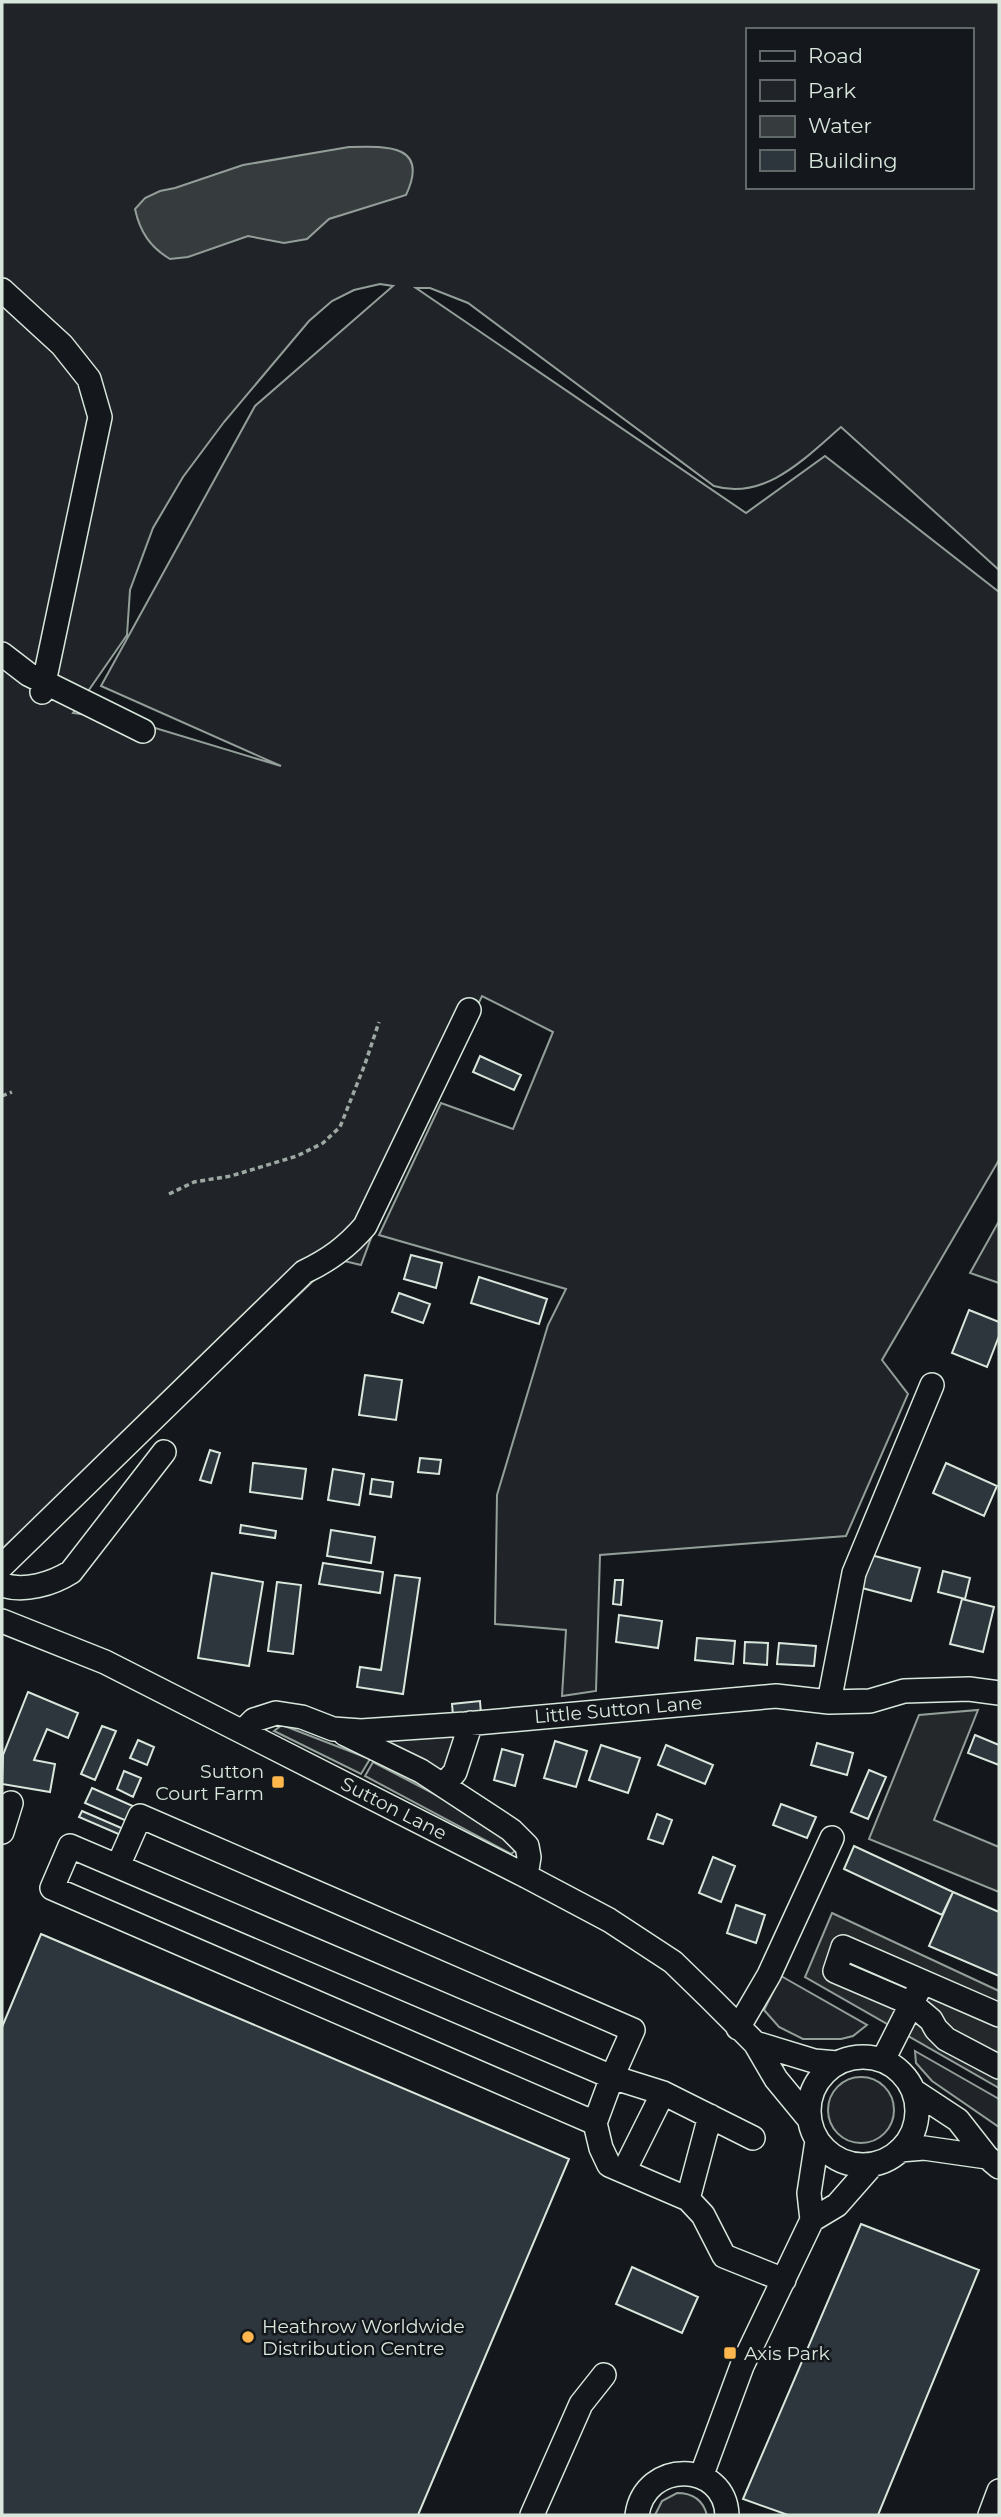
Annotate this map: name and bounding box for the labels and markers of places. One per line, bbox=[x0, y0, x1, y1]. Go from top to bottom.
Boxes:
place label: Sutton Court Farm bbox=[155, 1760, 264, 1805]
marker: Sutton Court Farm bbox=[270, 1774, 286, 1790]
place label: Heathrow Worldwide Distribution Centre bbox=[262, 2315, 465, 2360]
marker: Heathrow Worldwide Distribution Centre bbox=[240, 2329, 256, 2345]
place label: Axis Park bbox=[744, 2342, 831, 2365]
marker: Axis Park bbox=[722, 2345, 738, 2361]

